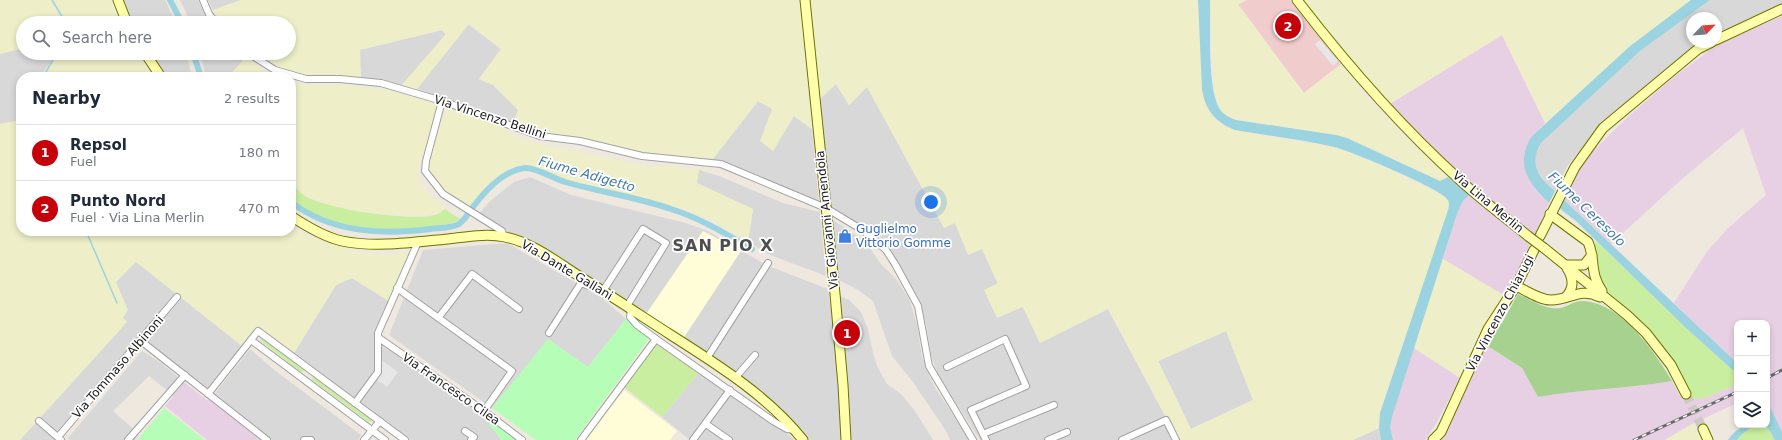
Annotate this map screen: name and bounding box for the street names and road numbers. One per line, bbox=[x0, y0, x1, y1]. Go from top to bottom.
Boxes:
street label: Via Vincenzo Bellini bbox=[432, 92, 548, 142]
street label: Via Giovanni Amendola bbox=[813, 150, 841, 290]
street label: Via Lina Merlin bbox=[1450, 168, 1526, 236]
street label: Via Dante Gallani bbox=[519, 237, 615, 303]
street label: Via Vincenzo Chiarugi bbox=[1463, 252, 1537, 374]
street label: Via Tommaso Albinoni bbox=[70, 313, 166, 421]
street label: Via Francesco Cilea bbox=[399, 350, 503, 428]

